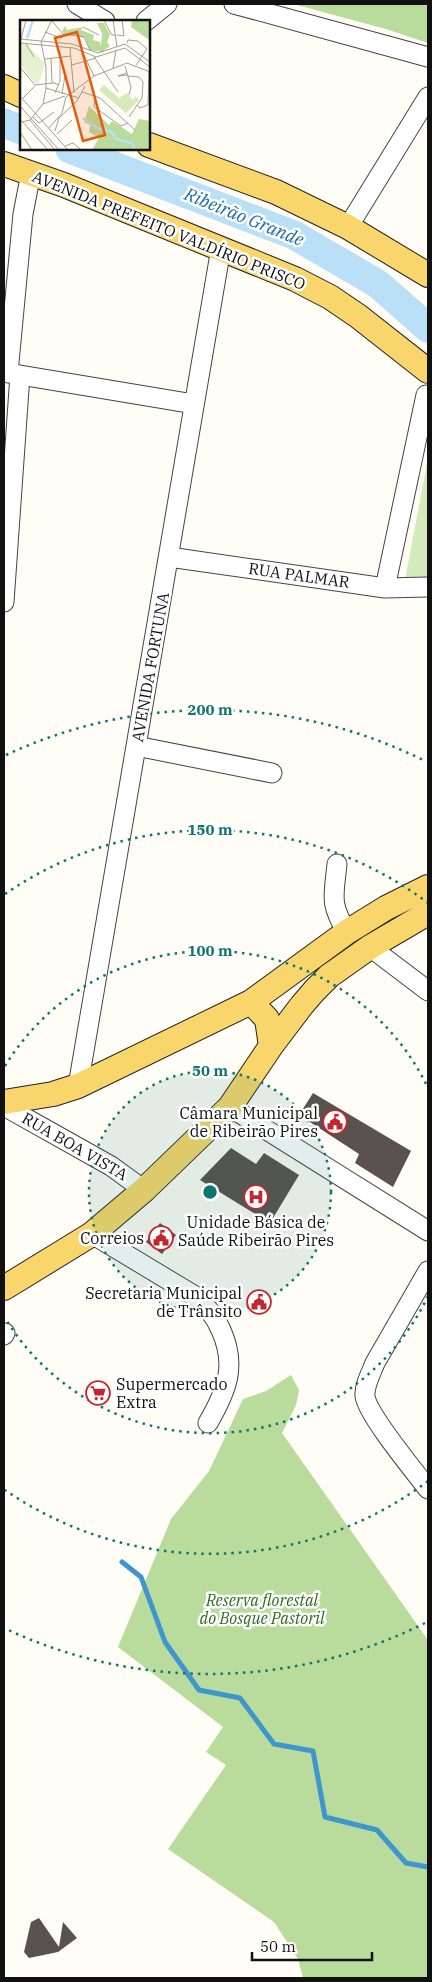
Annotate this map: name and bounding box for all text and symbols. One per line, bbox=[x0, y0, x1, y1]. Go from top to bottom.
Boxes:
inset map bbox=[20, 20, 150, 150]
street label: AVENIDA PREFEITO VALDÍRIO PRISCO bbox=[29, 165, 309, 294]
water label: Ribeirão Grande bbox=[180, 182, 307, 251]
street label: RUA PALMAR bbox=[247, 558, 351, 592]
street label: AVENIDA FORTUNA bbox=[127, 591, 173, 743]
text: 200 m bbox=[187, 700, 233, 719]
text: 150 m bbox=[187, 820, 233, 839]
text: 100 m bbox=[187, 941, 233, 960]
text: 50 m bbox=[192, 1061, 228, 1080]
place label: Câmara Municipal de Ribeirão Pires bbox=[180, 1103, 318, 1141]
street label: RUA BOA VISTA bbox=[18, 1108, 132, 1184]
public building icon: Câmara Municipal de Ribeirão Pires bbox=[322, 1109, 348, 1135]
centre of rings bbox=[201, 1183, 219, 1201]
hospital icon: Unidade Básica de Saúde Ribeirão Pires bbox=[243, 1184, 269, 1210]
place label: Unidade Básica de Saúde Ribeirão Pires bbox=[178, 1212, 334, 1250]
public building icon: Correios bbox=[148, 1225, 174, 1251]
place label: Correios bbox=[80, 1228, 144, 1248]
place label: Secretaria Municipal de Trânsito bbox=[85, 1283, 242, 1321]
public building icon: Secretaria Municipal de Trânsito bbox=[246, 1289, 272, 1315]
place label: Supermercado Extra bbox=[116, 1374, 228, 1412]
supermarket icon: Supermercado Extra bbox=[85, 1380, 111, 1406]
park label: Reserva florestal do Bosque Pastoril bbox=[199, 1590, 325, 1628]
scale bar bbox=[252, 1930, 372, 1962]
text: 50 m bbox=[260, 1937, 296, 1956]

